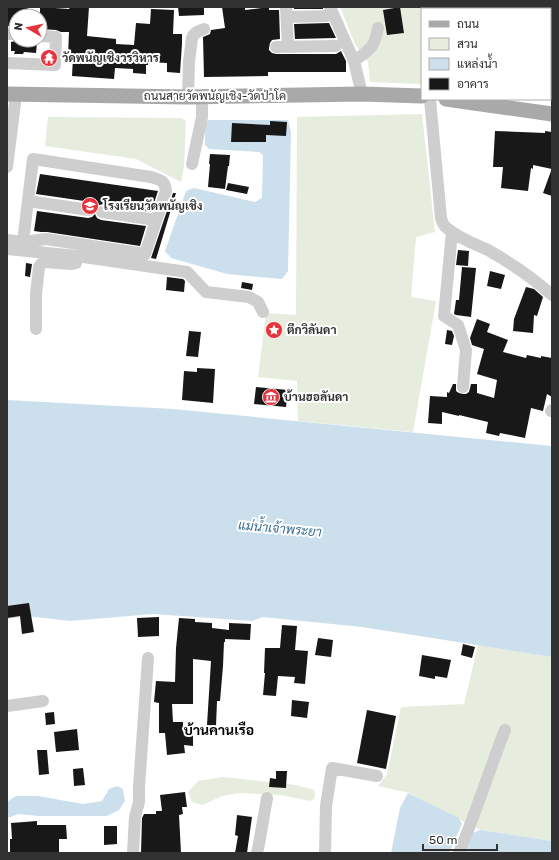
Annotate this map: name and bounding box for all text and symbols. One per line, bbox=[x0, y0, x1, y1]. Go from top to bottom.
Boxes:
north arrow bbox=[8, 8, 48, 48]
legend bbox=[421, 8, 551, 100]
text: ถนน bbox=[457, 17, 480, 31]
text: N bbox=[12, 22, 26, 31]
text: สวน bbox=[457, 37, 478, 51]
temple icon: วัดพนัญเชิงวรวิหาร bbox=[39, 48, 59, 68]
place label: วัดพนัญเชิงวรวิหาร bbox=[62, 51, 159, 65]
text: แหล่งน้ำ bbox=[457, 53, 497, 71]
text: อาคาร bbox=[457, 77, 489, 91]
street label: ถนนสายวัดพนัญเชิง-วัดป่าโค bbox=[144, 88, 286, 103]
school or university icon: โรงเรียนวัดพนัญเชิง bbox=[80, 196, 100, 216]
place label: โรงเรียนวัดพนัญเชิง bbox=[102, 198, 203, 213]
place icon: ตึกวิลันดา bbox=[264, 320, 284, 340]
place label: ตึกวิลันดา bbox=[287, 323, 337, 337]
museum icon: บ้านฮอลันดา bbox=[261, 387, 281, 407]
place label: บ้านฮอลันดา bbox=[284, 389, 348, 404]
water label: แม่น้ำเจ้าพระยา bbox=[237, 512, 323, 540]
district label: บ้านคานเรือ bbox=[184, 721, 254, 739]
scale bar bbox=[423, 826, 497, 852]
text: 50 m bbox=[429, 833, 457, 847]

